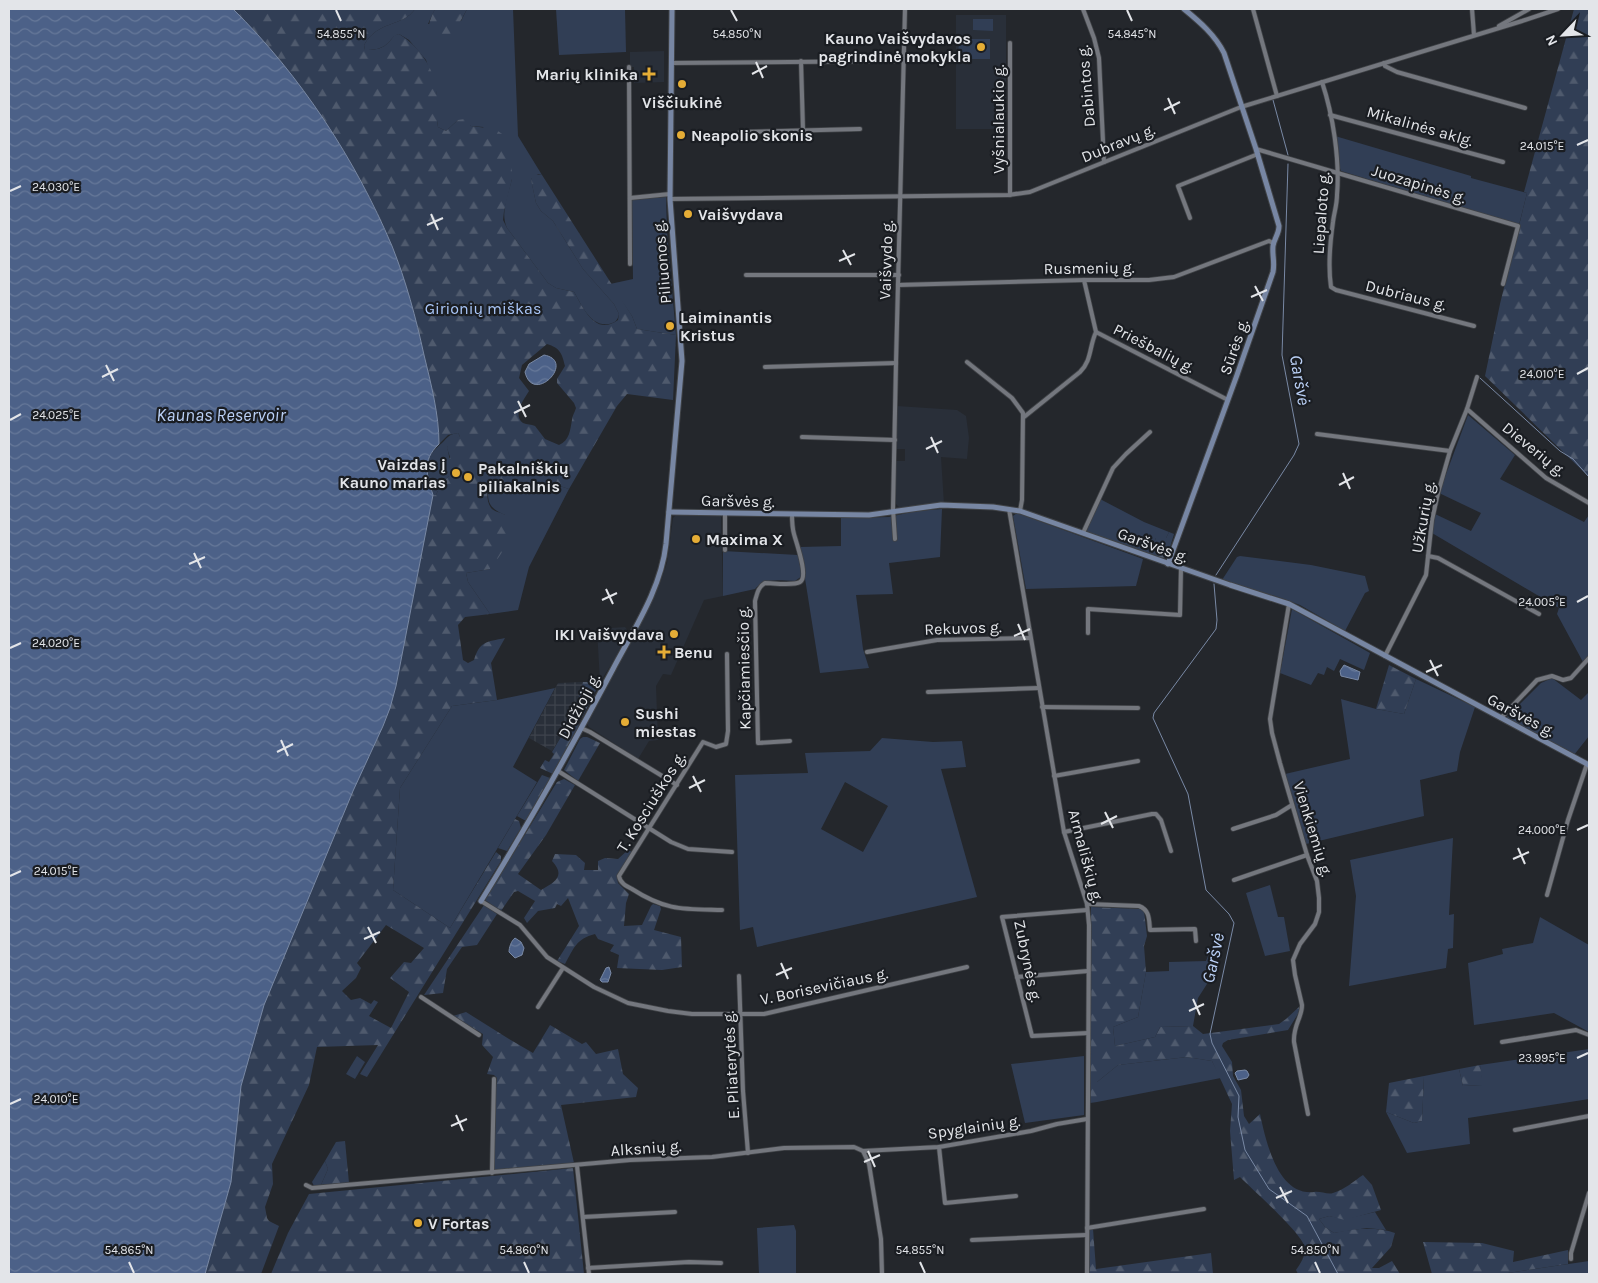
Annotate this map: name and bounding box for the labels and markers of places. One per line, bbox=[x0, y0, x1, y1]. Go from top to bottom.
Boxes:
place label: Kauno Vaišvydavos pagrindinė mokykla bbox=[818, 29, 971, 66]
marker: Kauno Vaišvydavos pagrindinė mokykla bbox=[975, 41, 987, 53]
place label: Marių klinika bbox=[535, 65, 638, 84]
marker: Marių klinika bbox=[642, 67, 656, 81]
marker: Viščiukinė bbox=[676, 78, 688, 90]
place label: Viščiukinė bbox=[642, 93, 722, 112]
place label: Neapolio skonis bbox=[691, 126, 813, 145]
marker: Neapolio skonis bbox=[675, 129, 687, 141]
place label: Vaišvydava bbox=[698, 205, 783, 224]
marker: Vaišvydava bbox=[682, 208, 694, 220]
place label: Laiminantis Kristus bbox=[680, 308, 772, 345]
marker: Laiminantis Kristus bbox=[664, 320, 676, 332]
place label: Vaizdas į Kauno marias bbox=[339, 455, 446, 492]
place label: Pakalniškių piliakalnis bbox=[478, 459, 569, 496]
marker: Vaizdas į Kauno marias bbox=[450, 467, 462, 479]
marker: Pakalniškių piliakalnis bbox=[462, 471, 474, 483]
place label: Maxima X bbox=[706, 530, 783, 549]
marker: Maxima X bbox=[690, 533, 702, 545]
place label: IKI Vaišvydava bbox=[554, 625, 664, 644]
marker: IKI Vaišvydava bbox=[668, 628, 680, 640]
place label: Benu bbox=[674, 643, 713, 662]
marker: Benu bbox=[658, 646, 670, 658]
place label: Sushi miestas bbox=[635, 704, 696, 741]
marker: Sushi miestas bbox=[619, 716, 631, 728]
place label: V Fortas bbox=[428, 1214, 489, 1233]
marker: V Fortas bbox=[412, 1217, 424, 1229]

